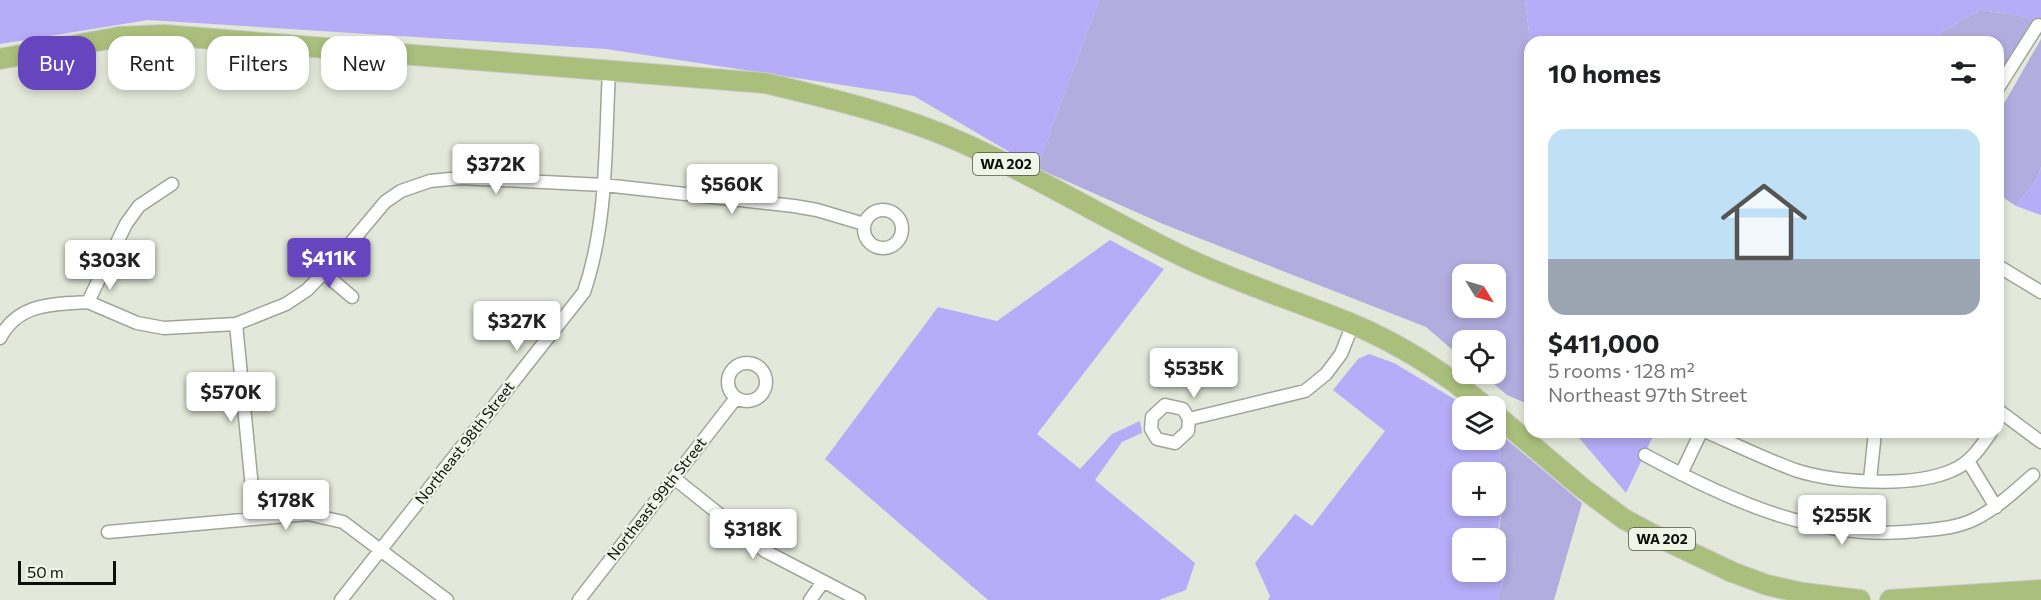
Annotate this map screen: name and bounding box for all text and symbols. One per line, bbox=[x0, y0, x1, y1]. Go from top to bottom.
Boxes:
chip: Buy bbox=[18, 36, 96, 90]
chip: Rent bbox=[108, 36, 195, 90]
chip: Filters bbox=[207, 36, 309, 90]
chip: New bbox=[321, 36, 407, 90]
icon: filters bbox=[1947, 56, 1980, 89]
text: 10 homes bbox=[1548, 57, 1661, 88]
pin: $372K bbox=[454, 144, 538, 195]
text: $372K bbox=[466, 151, 526, 175]
road number: WA 202 bbox=[973, 153, 1039, 175]
pin: $560K bbox=[690, 164, 774, 215]
icon: home bbox=[1710, 168, 1818, 276]
text: $560K bbox=[701, 171, 763, 195]
pin: $411K bbox=[287, 238, 371, 289]
pin: $303K bbox=[68, 240, 152, 291]
text: $411K bbox=[301, 245, 357, 269]
text: $303K bbox=[79, 247, 141, 271]
north arrow bbox=[1452, 264, 1506, 318]
map controls bbox=[1452, 264, 1506, 582]
pin: $327K bbox=[475, 301, 559, 352]
text: $327K bbox=[487, 308, 547, 332]
text: $411,000 bbox=[1548, 327, 1660, 358]
button: locate bbox=[1452, 330, 1506, 384]
pin: $535K bbox=[1152, 348, 1236, 399]
text: $535K bbox=[1164, 355, 1224, 379]
text: 5 rooms · 128 m² bbox=[1548, 358, 1695, 382]
pin: $570K bbox=[189, 372, 273, 423]
street label: Northeast 98th Street bbox=[411, 377, 518, 507]
text: $570K bbox=[200, 379, 262, 403]
text: Northeast 97th Street bbox=[1548, 382, 1747, 406]
button: layers bbox=[1452, 396, 1506, 450]
street label: Northeast 99th Street bbox=[603, 433, 710, 563]
button: + bbox=[1452, 462, 1506, 516]
pin: $178K bbox=[244, 480, 328, 531]
text: $178K bbox=[257, 487, 315, 511]
pin: $255K bbox=[1800, 495, 1884, 546]
text: $255K bbox=[1812, 502, 1872, 526]
pin: $318K bbox=[711, 509, 795, 560]
text: $318K bbox=[724, 516, 782, 540]
button: − bbox=[1452, 528, 1506, 582]
road number: WA 202 bbox=[1629, 528, 1695, 550]
scale bar bbox=[18, 558, 116, 586]
text: 50 m bbox=[27, 562, 64, 581]

